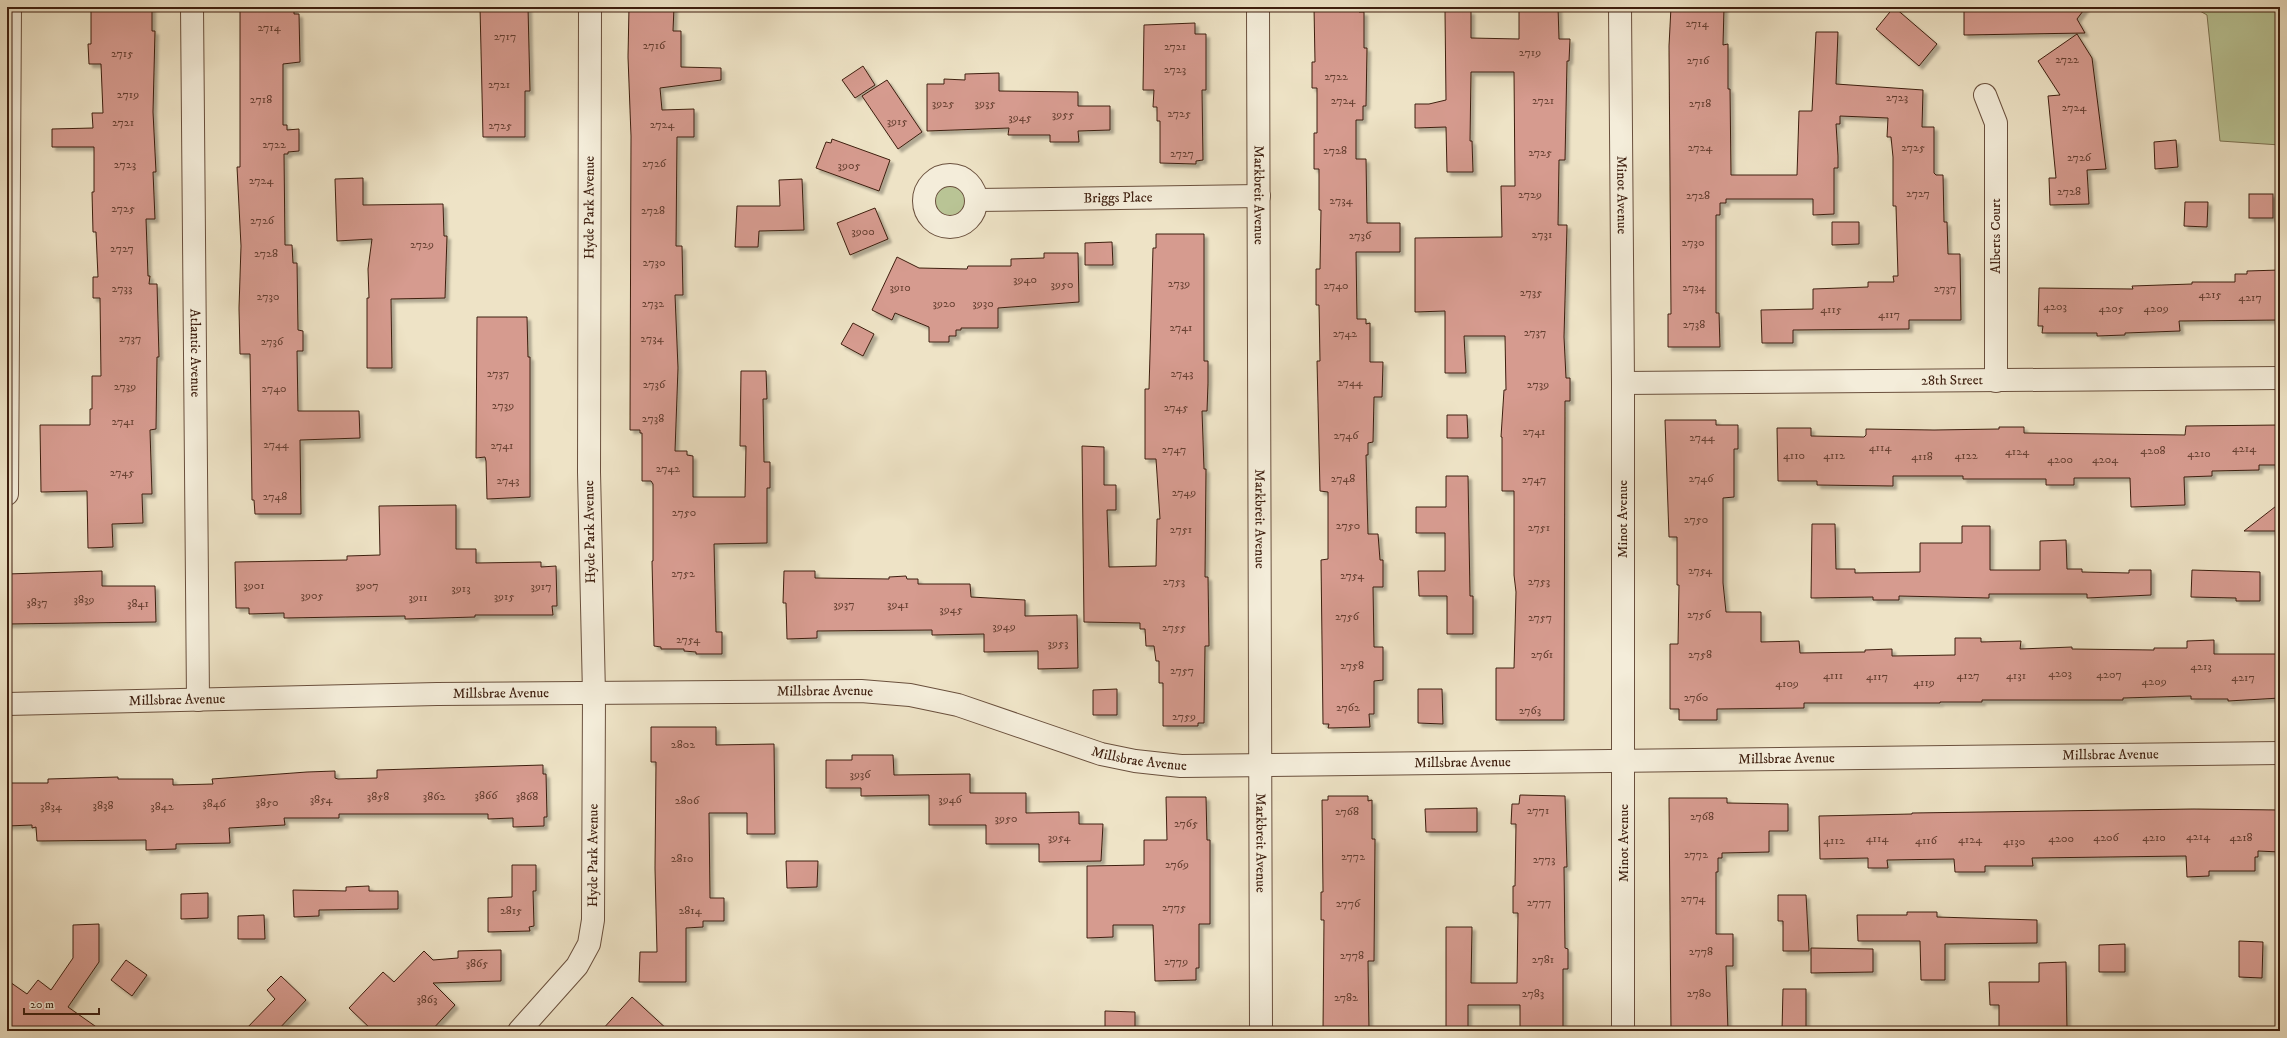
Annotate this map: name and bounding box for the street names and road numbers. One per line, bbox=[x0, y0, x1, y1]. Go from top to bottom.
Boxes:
street label: Markbreit Avenue bbox=[1249, 145, 1268, 245]
street label: Hyde Park Avenue bbox=[580, 156, 599, 259]
street label: Minot Avenue bbox=[1612, 156, 1631, 234]
street label: Briggs Place bbox=[1083, 189, 1153, 207]
street label: Alberts Court bbox=[1987, 198, 2005, 274]
street label: Atlantic Avenue bbox=[186, 309, 204, 397]
street label: 28th Street bbox=[1921, 371, 1984, 390]
street label: Markbreit Avenue bbox=[1250, 469, 1269, 569]
street label: Hyde Park Avenue bbox=[580, 480, 600, 584]
street label: Minot Avenue bbox=[1614, 480, 1632, 558]
street label: Millsbrae Avenue bbox=[777, 682, 874, 701]
street label: Millsbrae Avenue bbox=[453, 684, 549, 703]
street label: Millsbrae Avenue bbox=[129, 690, 226, 710]
street label: Millsbrae Avenue bbox=[1089, 742, 1187, 775]
street label: Millsbrae Avenue bbox=[2062, 745, 2159, 765]
street label: Millsbrae Avenue bbox=[1738, 749, 1835, 768]
street label: Millsbrae Avenue bbox=[1414, 753, 1511, 772]
street label: Markbreit Avenue bbox=[1251, 793, 1270, 893]
street label: Hyde Park Avenue bbox=[584, 804, 603, 907]
street label: Minot Avenue bbox=[1615, 804, 1633, 882]

